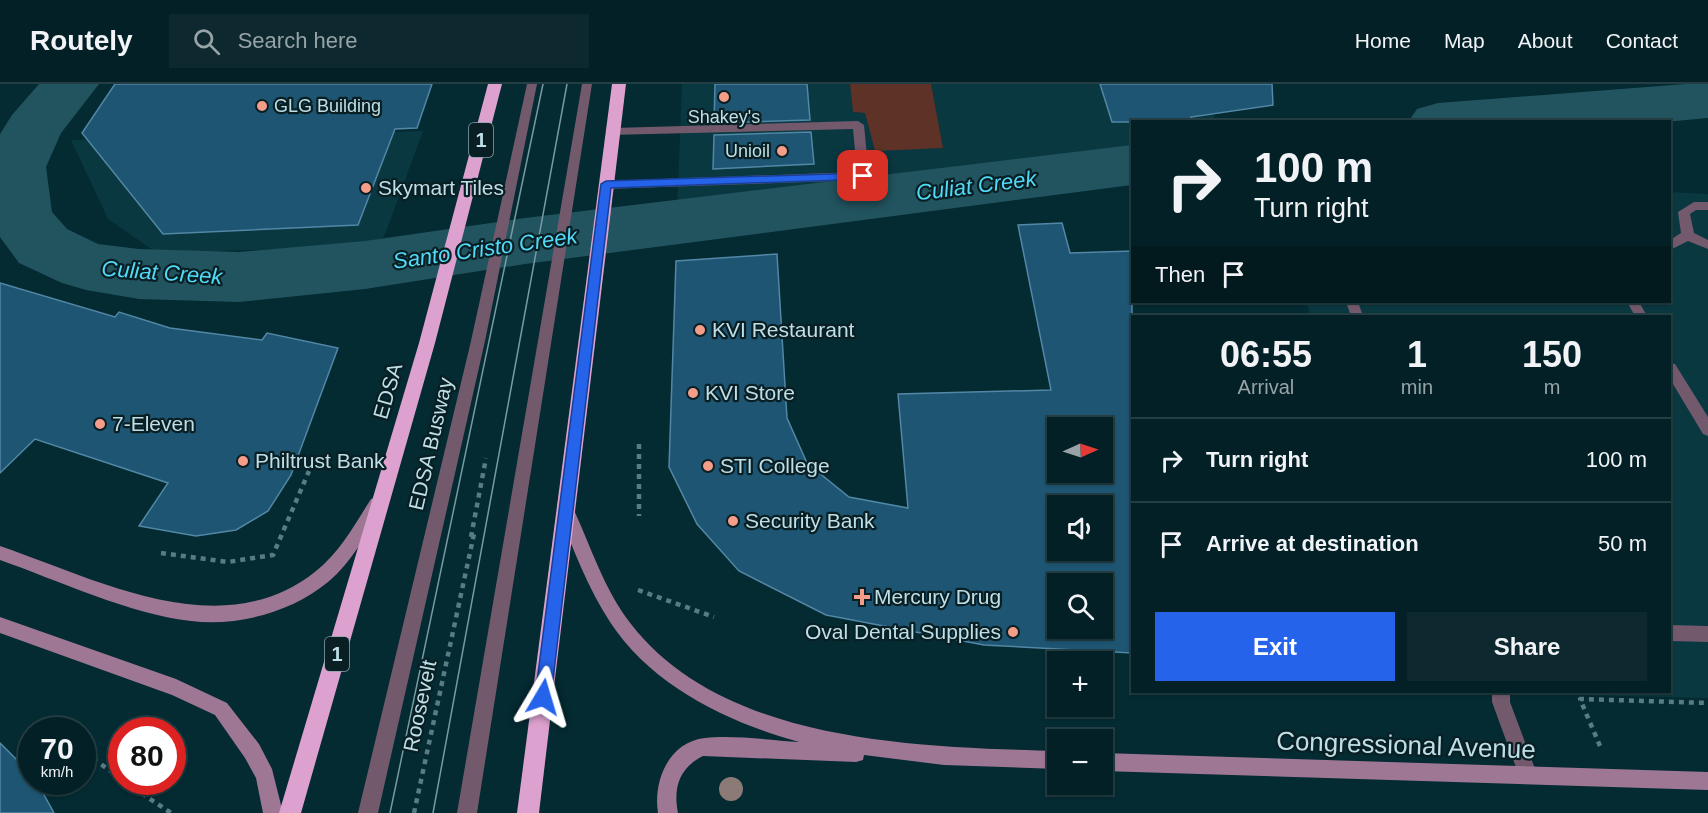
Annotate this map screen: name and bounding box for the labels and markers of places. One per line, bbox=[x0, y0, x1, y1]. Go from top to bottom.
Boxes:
marker: Shakey's bbox=[717, 90, 731, 104]
place label: GLG Building bbox=[274, 96, 381, 116]
marker: GLG Building bbox=[255, 99, 269, 113]
place label: Shakey's bbox=[688, 107, 760, 127]
place label: Unioil bbox=[725, 141, 770, 161]
marker: Unioil bbox=[775, 144, 789, 158]
pin bbox=[837, 150, 888, 201]
place label: Skymart Tiles bbox=[378, 176, 504, 199]
marker: Skymart Tiles bbox=[359, 181, 373, 195]
place label: KVI Restaurant bbox=[712, 318, 855, 341]
marker: KVI Restaurant bbox=[693, 323, 707, 337]
place label: KVI Store bbox=[705, 381, 795, 404]
marker: KVI Store bbox=[686, 386, 700, 400]
place label: 7-Eleven bbox=[112, 412, 195, 435]
marker: 7-Eleven bbox=[93, 417, 107, 431]
place label: Philtrust Bank bbox=[255, 449, 385, 472]
marker: Philtrust Bank bbox=[236, 454, 250, 468]
place label: STI College bbox=[720, 454, 830, 477]
marker: STI College bbox=[701, 459, 715, 473]
place label: Security Bank bbox=[745, 509, 875, 532]
marker: Security Bank bbox=[726, 514, 740, 528]
place label: Mercury Drug bbox=[874, 585, 1001, 608]
marker: Mercury Drug bbox=[855, 590, 869, 604]
place label: Oval Dental Supplies bbox=[805, 620, 1001, 643]
marker: Oval Dental Supplies bbox=[1006, 625, 1020, 639]

